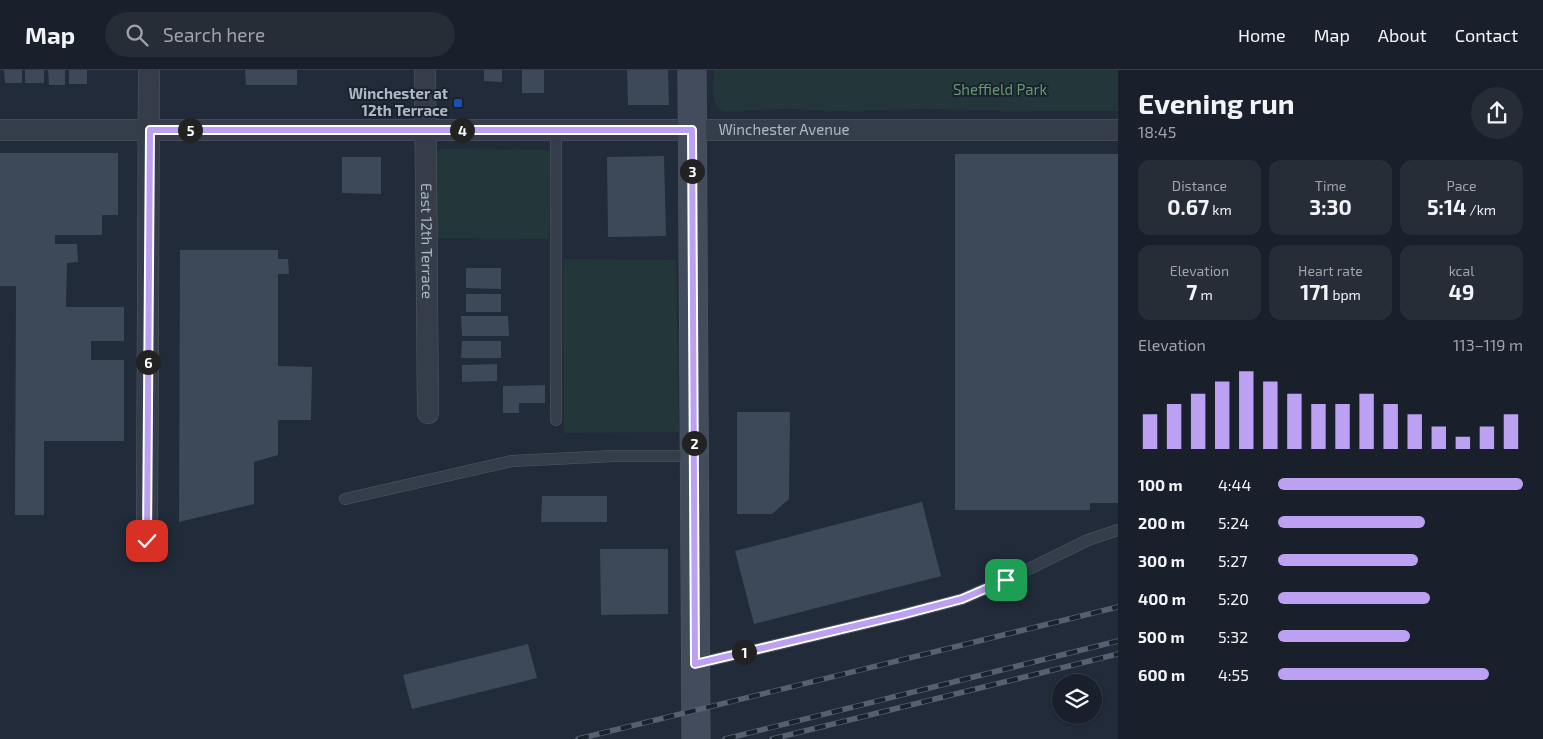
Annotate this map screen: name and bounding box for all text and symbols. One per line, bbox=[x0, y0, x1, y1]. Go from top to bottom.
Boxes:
search box bbox=[105, 12, 455, 57]
text: Map bbox=[25, 20, 75, 49]
icon: search bbox=[123, 21, 151, 49]
text: Search here bbox=[163, 23, 265, 46]
text: Home bbox=[1238, 24, 1286, 46]
text: Map bbox=[1314, 24, 1350, 46]
text: About bbox=[1378, 24, 1427, 46]
text: Contact bbox=[1455, 24, 1518, 46]
park label: Sheffield Park bbox=[953, 80, 1047, 98]
place label: Winchester at 12th Terrace bbox=[348, 84, 448, 119]
text: Evening run bbox=[1138, 86, 1295, 120]
button: share bbox=[1471, 87, 1523, 139]
marker: Winchester at 12th Terrace bbox=[452, 97, 464, 109]
pin: 5 bbox=[178, 118, 202, 142]
pin: 4 bbox=[450, 118, 474, 142]
street label: Winchester Avenue bbox=[718, 120, 850, 138]
text: 5 bbox=[187, 122, 194, 139]
text: 4 bbox=[458, 122, 467, 139]
text: 18:45 bbox=[1138, 122, 1176, 141]
pin: 3 bbox=[680, 158, 704, 184]
text: 3 bbox=[689, 163, 696, 180]
text: Distance bbox=[1172, 177, 1227, 194]
text: Time bbox=[1315, 177, 1346, 194]
text: Pace bbox=[1446, 177, 1477, 194]
street label: East 12th Terrace bbox=[418, 183, 437, 299]
text: 0.67 bbox=[1167, 194, 1209, 219]
text: 3:30 bbox=[1309, 194, 1352, 219]
text: 5:14 bbox=[1427, 194, 1466, 219]
text: km bbox=[1209, 201, 1232, 218]
text: /km bbox=[1466, 201, 1496, 218]
text: Elevation bbox=[1170, 262, 1229, 279]
text: Heart rate bbox=[1298, 262, 1363, 279]
text: kcal bbox=[1449, 262, 1474, 279]
text: 7 bbox=[1186, 279, 1197, 304]
text: 171 bbox=[1300, 279, 1329, 304]
text: 49 bbox=[1449, 279, 1474, 304]
text: m bbox=[1197, 286, 1213, 303]
text: bpm bbox=[1329, 286, 1361, 303]
text: Elevation bbox=[1138, 335, 1206, 354]
text: 113–119 m bbox=[1453, 335, 1523, 354]
pin: 6 bbox=[136, 350, 160, 374]
text: 6 bbox=[144, 354, 153, 371]
pin: 2 bbox=[682, 430, 706, 456]
text: 2 bbox=[690, 435, 699, 452]
text: 100 m bbox=[1138, 475, 1183, 494]
text: 4:44 bbox=[1218, 475, 1251, 494]
text: 200 m bbox=[1138, 513, 1185, 532]
text: 5:24 bbox=[1218, 513, 1249, 532]
pin bbox=[126, 520, 168, 562]
icon: check bbox=[133, 527, 161, 555]
text: 300 m bbox=[1138, 551, 1185, 570]
text: 5:27 bbox=[1218, 551, 1248, 570]
pin bbox=[985, 559, 1027, 601]
icon: arrive bbox=[992, 566, 1020, 594]
text: 400 m bbox=[1138, 589, 1186, 608]
text: 5:20 bbox=[1218, 589, 1249, 608]
text: 500 m bbox=[1138, 627, 1185, 646]
text: 5:32 bbox=[1218, 627, 1248, 646]
pin: 1 bbox=[732, 640, 756, 664]
text: 1 bbox=[741, 644, 748, 661]
text: 600 m bbox=[1138, 665, 1185, 684]
text: 4:55 bbox=[1218, 665, 1249, 684]
map controls bbox=[1052, 674, 1102, 724]
button: layers bbox=[1052, 674, 1102, 724]

